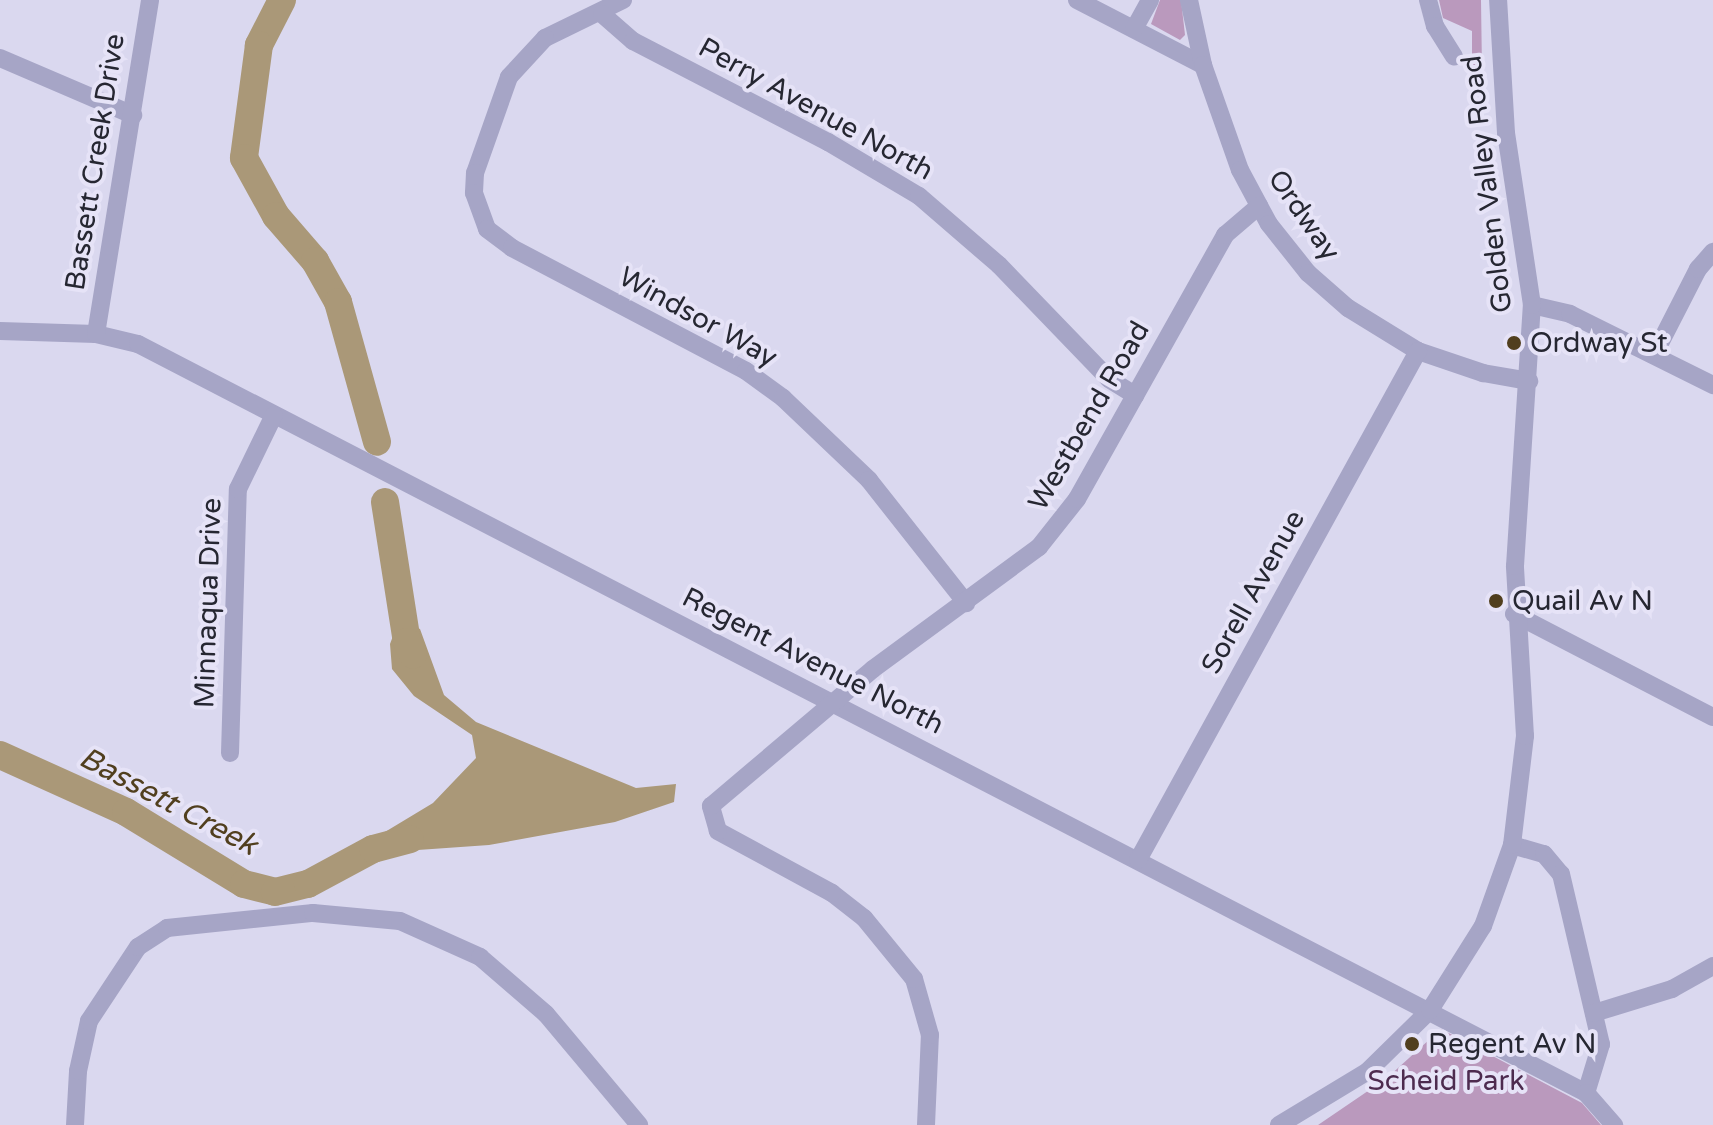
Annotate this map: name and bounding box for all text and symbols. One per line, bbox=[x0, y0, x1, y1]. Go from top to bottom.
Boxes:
street label: Bassett Creek Drive bbox=[58, 31, 132, 293]
street label: Perry Avenue North bbox=[693, 31, 939, 187]
street label: Golden Valley Road bbox=[1455, 53, 1519, 315]
street label: Ordway bbox=[1261, 163, 1347, 267]
street label: Windsor Way bbox=[613, 260, 783, 374]
street label: Westbend Road bbox=[1021, 315, 1157, 517]
place label: Ordway St bbox=[1530, 326, 1668, 360]
marker: Ordway St bbox=[1505, 334, 1523, 352]
street label: Minnaqua Drive bbox=[188, 497, 228, 709]
street label: Sorell Avenue bbox=[1194, 504, 1312, 680]
street label: Regent Avenue North bbox=[677, 580, 949, 742]
place label: Quail Av N bbox=[1512, 584, 1653, 618]
marker: Quail Av N bbox=[1487, 592, 1505, 610]
water label: Bassett Creek bbox=[73, 740, 263, 864]
place label: Regent Av N bbox=[1428, 1027, 1596, 1061]
marker: Regent Av N bbox=[1403, 1035, 1421, 1053]
park label: Scheid Park bbox=[1368, 1064, 1524, 1098]

